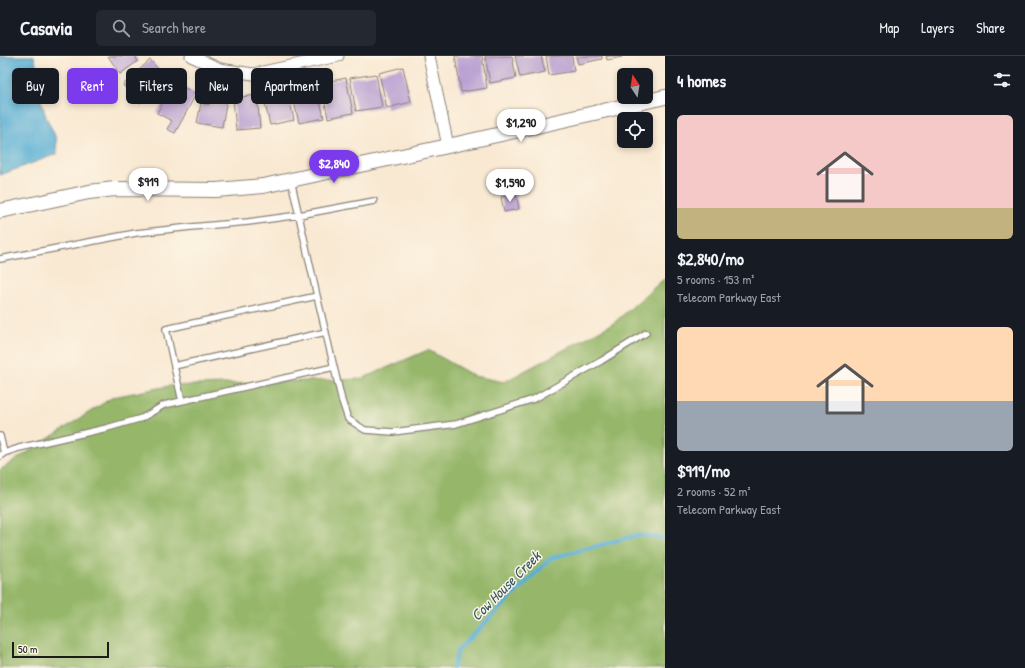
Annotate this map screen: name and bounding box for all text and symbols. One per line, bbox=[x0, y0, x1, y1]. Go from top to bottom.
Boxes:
search box bbox=[96, 10, 376, 46]
text: Casavia bbox=[20, 15, 72, 41]
icon: search bbox=[110, 17, 132, 39]
text: Search here bbox=[142, 17, 206, 38]
text: Map bbox=[879, 18, 899, 37]
text: Layers bbox=[921, 18, 954, 37]
text: Share bbox=[976, 18, 1005, 37]
chip: Buy bbox=[12, 68, 59, 104]
chip: Rent bbox=[67, 68, 118, 104]
chip: Filters bbox=[126, 68, 187, 104]
chip: New bbox=[195, 68, 243, 104]
chip: Apartment bbox=[251, 68, 333, 104]
north arrow bbox=[617, 68, 653, 104]
map controls bbox=[617, 68, 653, 148]
text: 4 homes bbox=[677, 69, 726, 92]
icon: filters bbox=[991, 69, 1013, 91]
pin: $1,290 bbox=[488, 109, 554, 143]
button: locate bbox=[617, 112, 653, 148]
text: $1,290 bbox=[506, 113, 536, 131]
icon: home bbox=[809, 141, 881, 213]
pin: $2,840 bbox=[301, 150, 367, 184]
text: $2,840 bbox=[318, 154, 350, 172]
pin: $919 bbox=[124, 168, 172, 202]
pin: $1,590 bbox=[477, 169, 543, 203]
text: $919 bbox=[138, 172, 158, 190]
text: $1,590 bbox=[495, 173, 525, 191]
text: $2,840/mo bbox=[677, 247, 744, 270]
text: 5 rooms · 153 m² bbox=[677, 270, 754, 288]
text: Telecom Parkway East bbox=[677, 288, 781, 306]
icon: home bbox=[809, 353, 881, 425]
text: $919/mo bbox=[677, 459, 730, 482]
text: 2 rooms · 52 m² bbox=[677, 482, 750, 500]
text: Telecom Parkway East bbox=[677, 500, 781, 518]
water label: Cow House Creek bbox=[466, 545, 547, 625]
scale bar bbox=[12, 640, 109, 659]
text: 50 m bbox=[18, 642, 38, 656]

